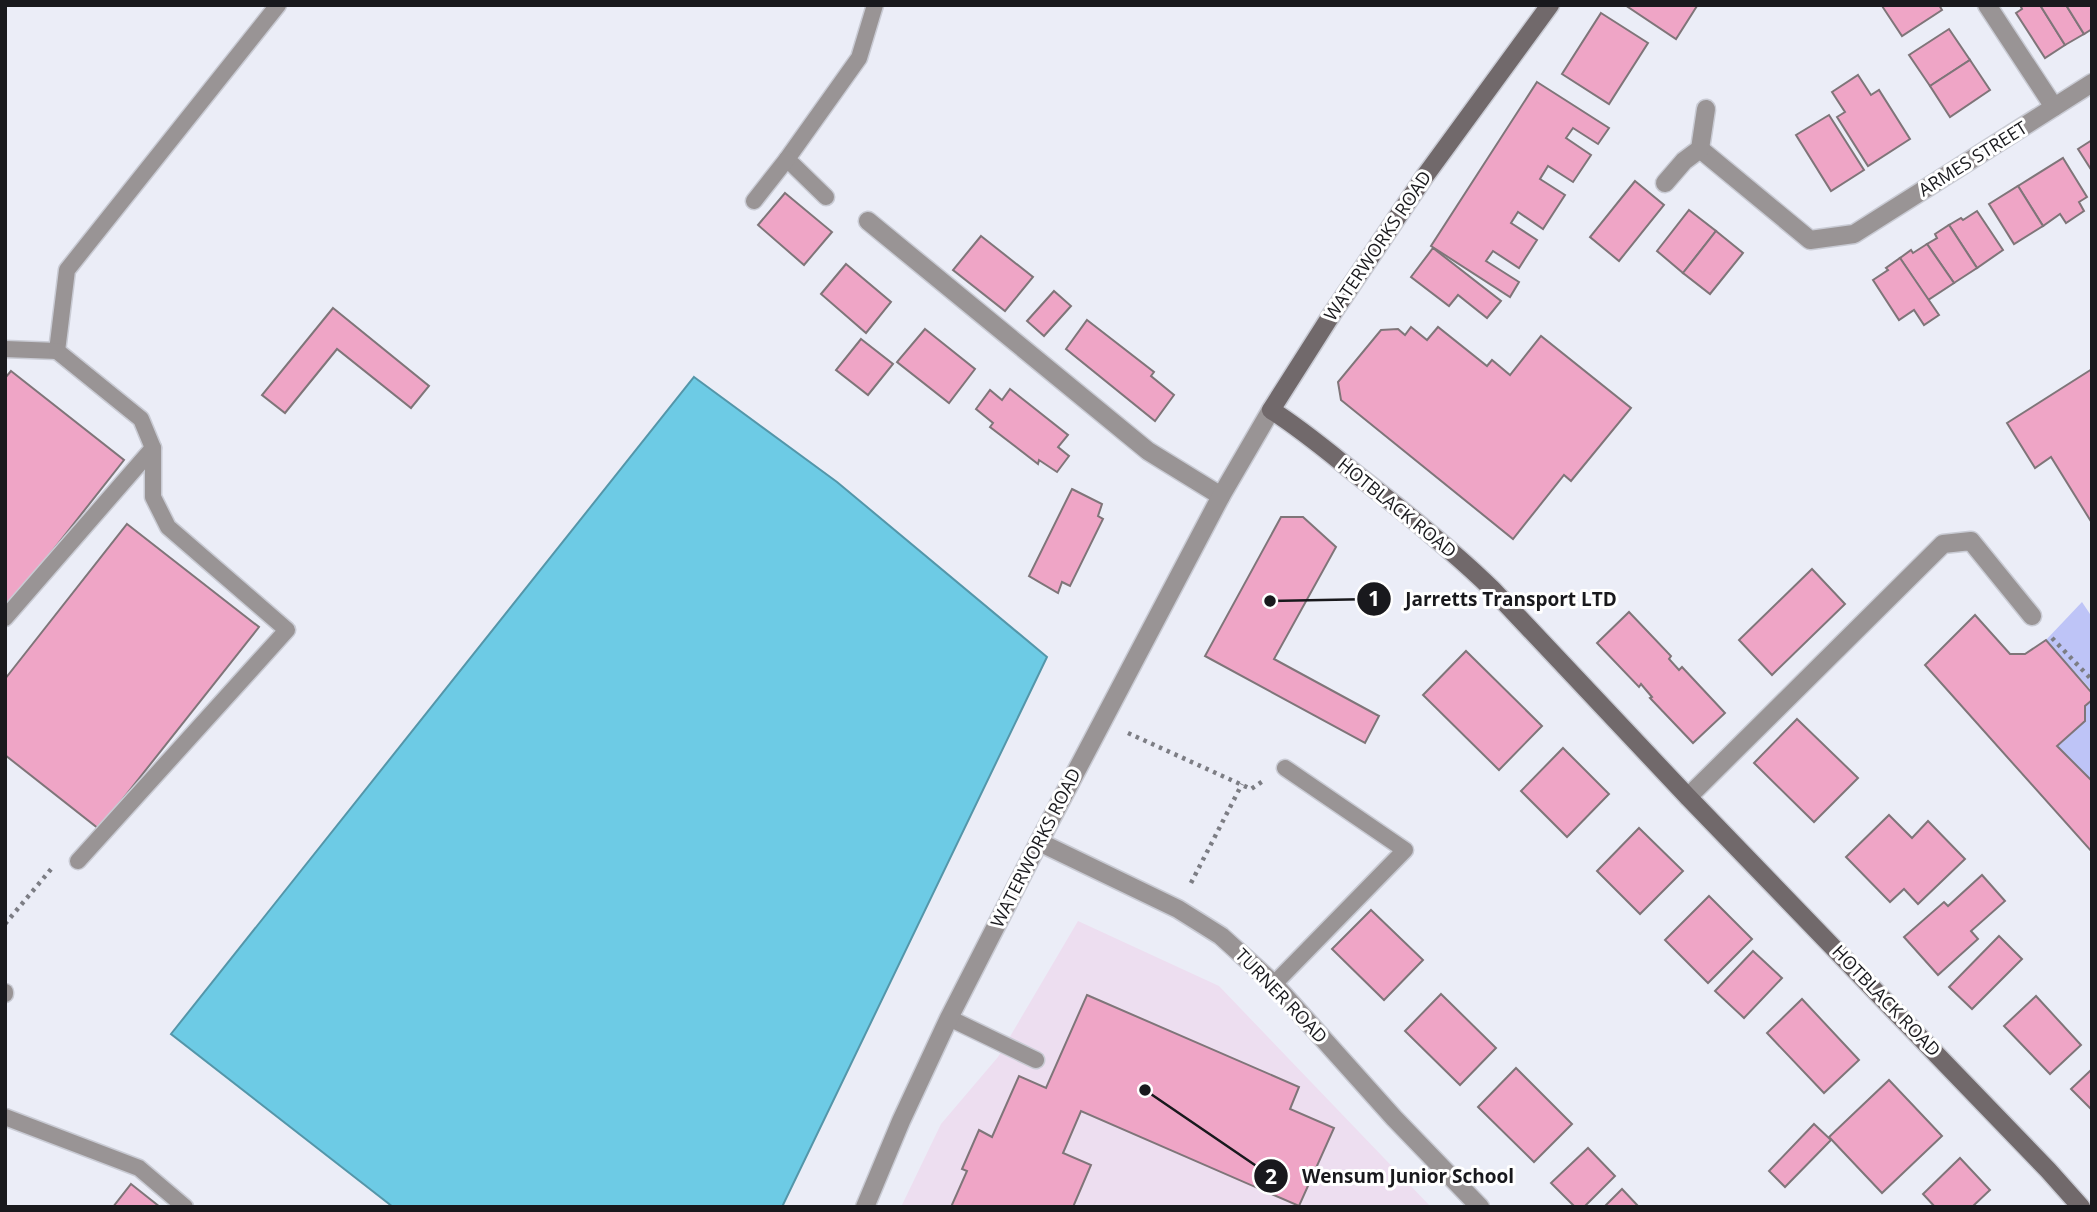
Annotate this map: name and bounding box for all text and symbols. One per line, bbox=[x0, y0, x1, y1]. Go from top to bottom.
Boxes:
street label: ARMES STREET bbox=[1914, 115, 2031, 201]
street label: WATERWORKS ROAD bbox=[1318, 166, 1436, 325]
street label: HOTBLACK ROAD bbox=[1333, 452, 1462, 563]
callout: Jarretts Transport LTD bbox=[1356, 579, 1631, 619]
text: 1 bbox=[1368, 584, 1380, 612]
text: Jarretts Transport LTD bbox=[1403, 586, 1617, 612]
street label: WATERWORKS ROAD bbox=[984, 764, 1086, 931]
street label: HOTBLACK ROAD bbox=[1827, 939, 1946, 1061]
street label: TURNER ROAD bbox=[1230, 943, 1333, 1048]
callout: Wensum Junior School bbox=[1253, 1156, 1528, 1196]
text: 2 bbox=[1265, 1162, 1277, 1190]
text: Wensum Junior School bbox=[1302, 1163, 1514, 1189]

